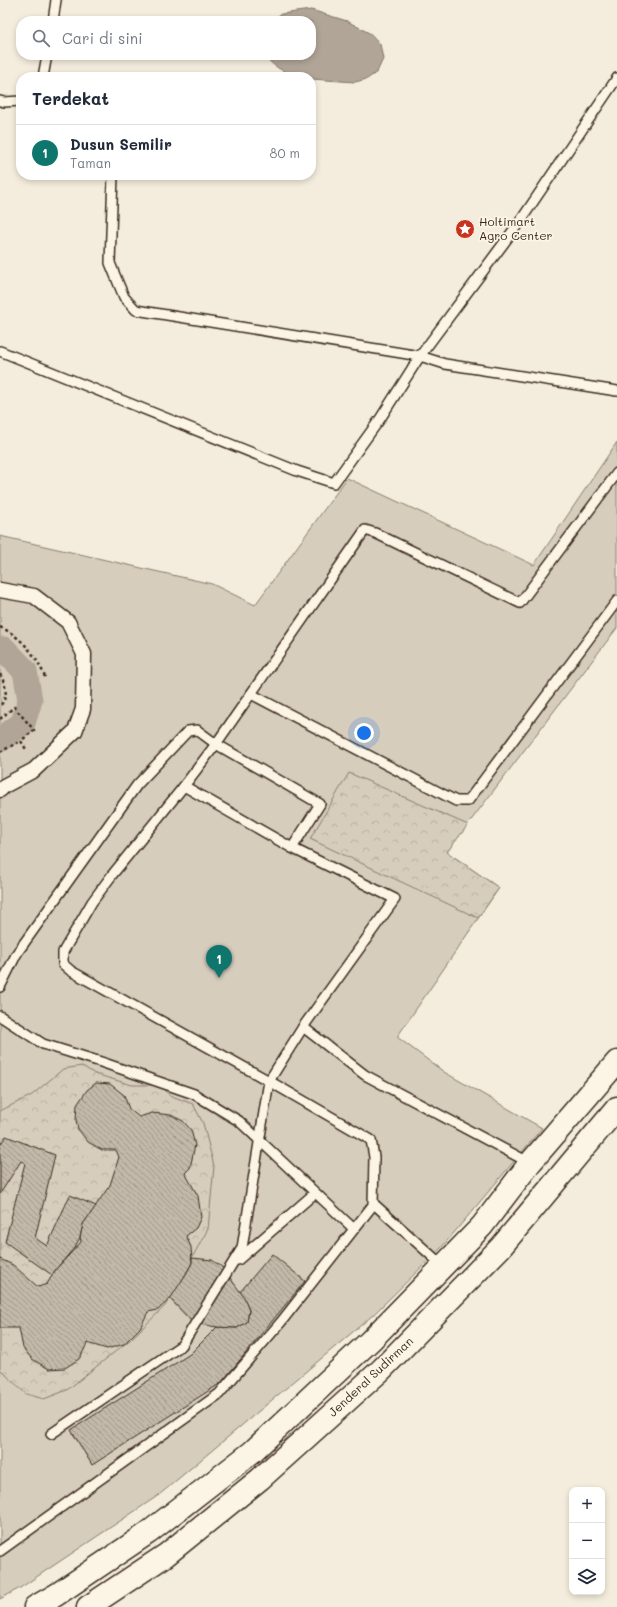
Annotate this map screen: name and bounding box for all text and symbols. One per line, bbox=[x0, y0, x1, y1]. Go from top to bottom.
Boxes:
search box bbox=[16, 16, 316, 60]
icon: search bbox=[30, 27, 52, 49]
text: Cari di sini bbox=[62, 28, 143, 48]
text: Terdekat bbox=[32, 87, 109, 109]
text: Dusun Semilir bbox=[70, 134, 172, 154]
text: 1 bbox=[42, 144, 48, 161]
text: 80 m bbox=[270, 144, 300, 161]
text: Taman bbox=[70, 154, 111, 171]
place label: Holtimart Agro Center bbox=[479, 213, 553, 243]
place icon: Holtimart Agro Center bbox=[454, 218, 476, 240]
your location bbox=[354, 723, 374, 743]
pin: 1 bbox=[206, 945, 232, 978]
street label: Jenderal Sudirman bbox=[325, 1333, 416, 1420]
map controls bbox=[569, 1487, 605, 1595]
button: + bbox=[569, 1487, 605, 1523]
button: − bbox=[569, 1523, 605, 1559]
button: layers bbox=[569, 1559, 605, 1595]

